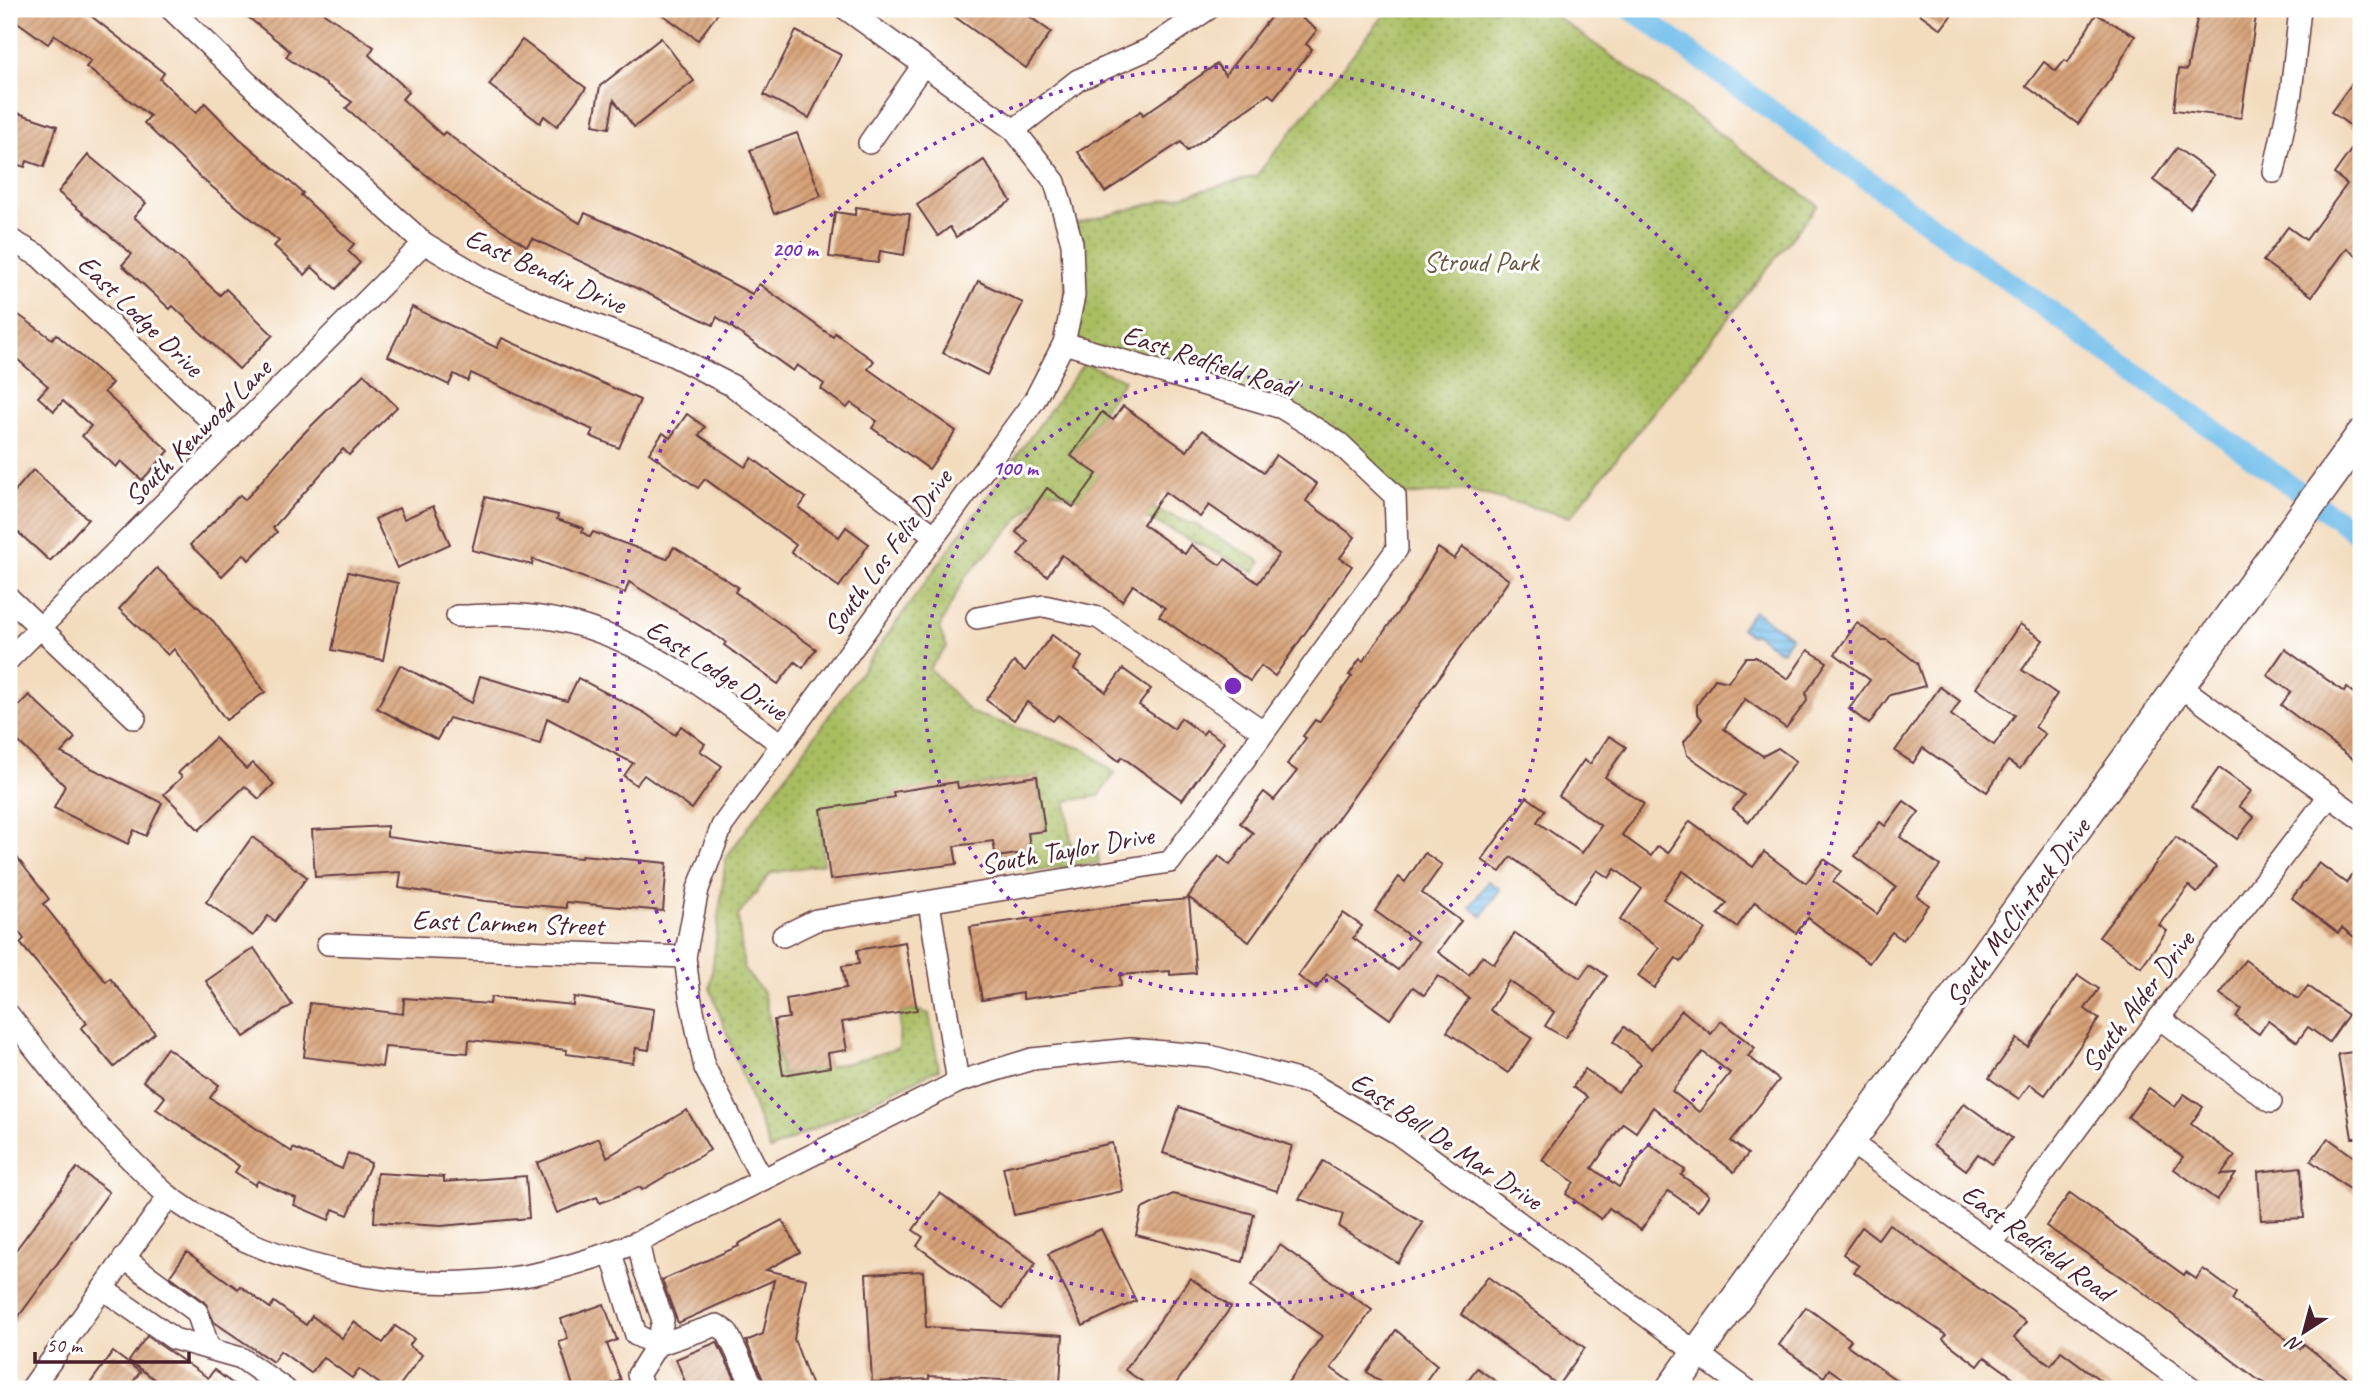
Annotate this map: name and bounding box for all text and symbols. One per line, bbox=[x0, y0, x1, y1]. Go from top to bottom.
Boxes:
street label: East Bendix Drive bbox=[460, 220, 633, 322]
text: 200 m bbox=[772, 236, 820, 262]
park label: Stroud Park bbox=[1423, 244, 1540, 279]
street label: East Lodge Drive bbox=[71, 247, 212, 385]
street label: East Redfield Road bbox=[1118, 316, 1303, 406]
street label: South Kenwood Lane bbox=[116, 350, 280, 513]
text: 100 m bbox=[992, 455, 1040, 481]
street label: South Los Feliz Drive bbox=[815, 460, 961, 643]
street label: East Lodge Drive bbox=[640, 611, 795, 729]
centre of rings bbox=[1221, 674, 1245, 698]
street label: South McClintock Drive bbox=[1937, 809, 2099, 1014]
street label: South Taylor Drive bbox=[978, 817, 1158, 882]
street label: East Carmen Street bbox=[412, 902, 607, 943]
street label: South Alder Drive bbox=[2073, 922, 2203, 1079]
street label: East Bell De Mar Drive bbox=[1344, 1063, 1551, 1219]
street label: East Redfield Road bbox=[1955, 1176, 2124, 1311]
north arrow bbox=[2268, 1296, 2338, 1366]
scale bar bbox=[35, 1321, 189, 1365]
text: N bbox=[2280, 1330, 2306, 1358]
text: 50 m bbox=[46, 1332, 84, 1358]

